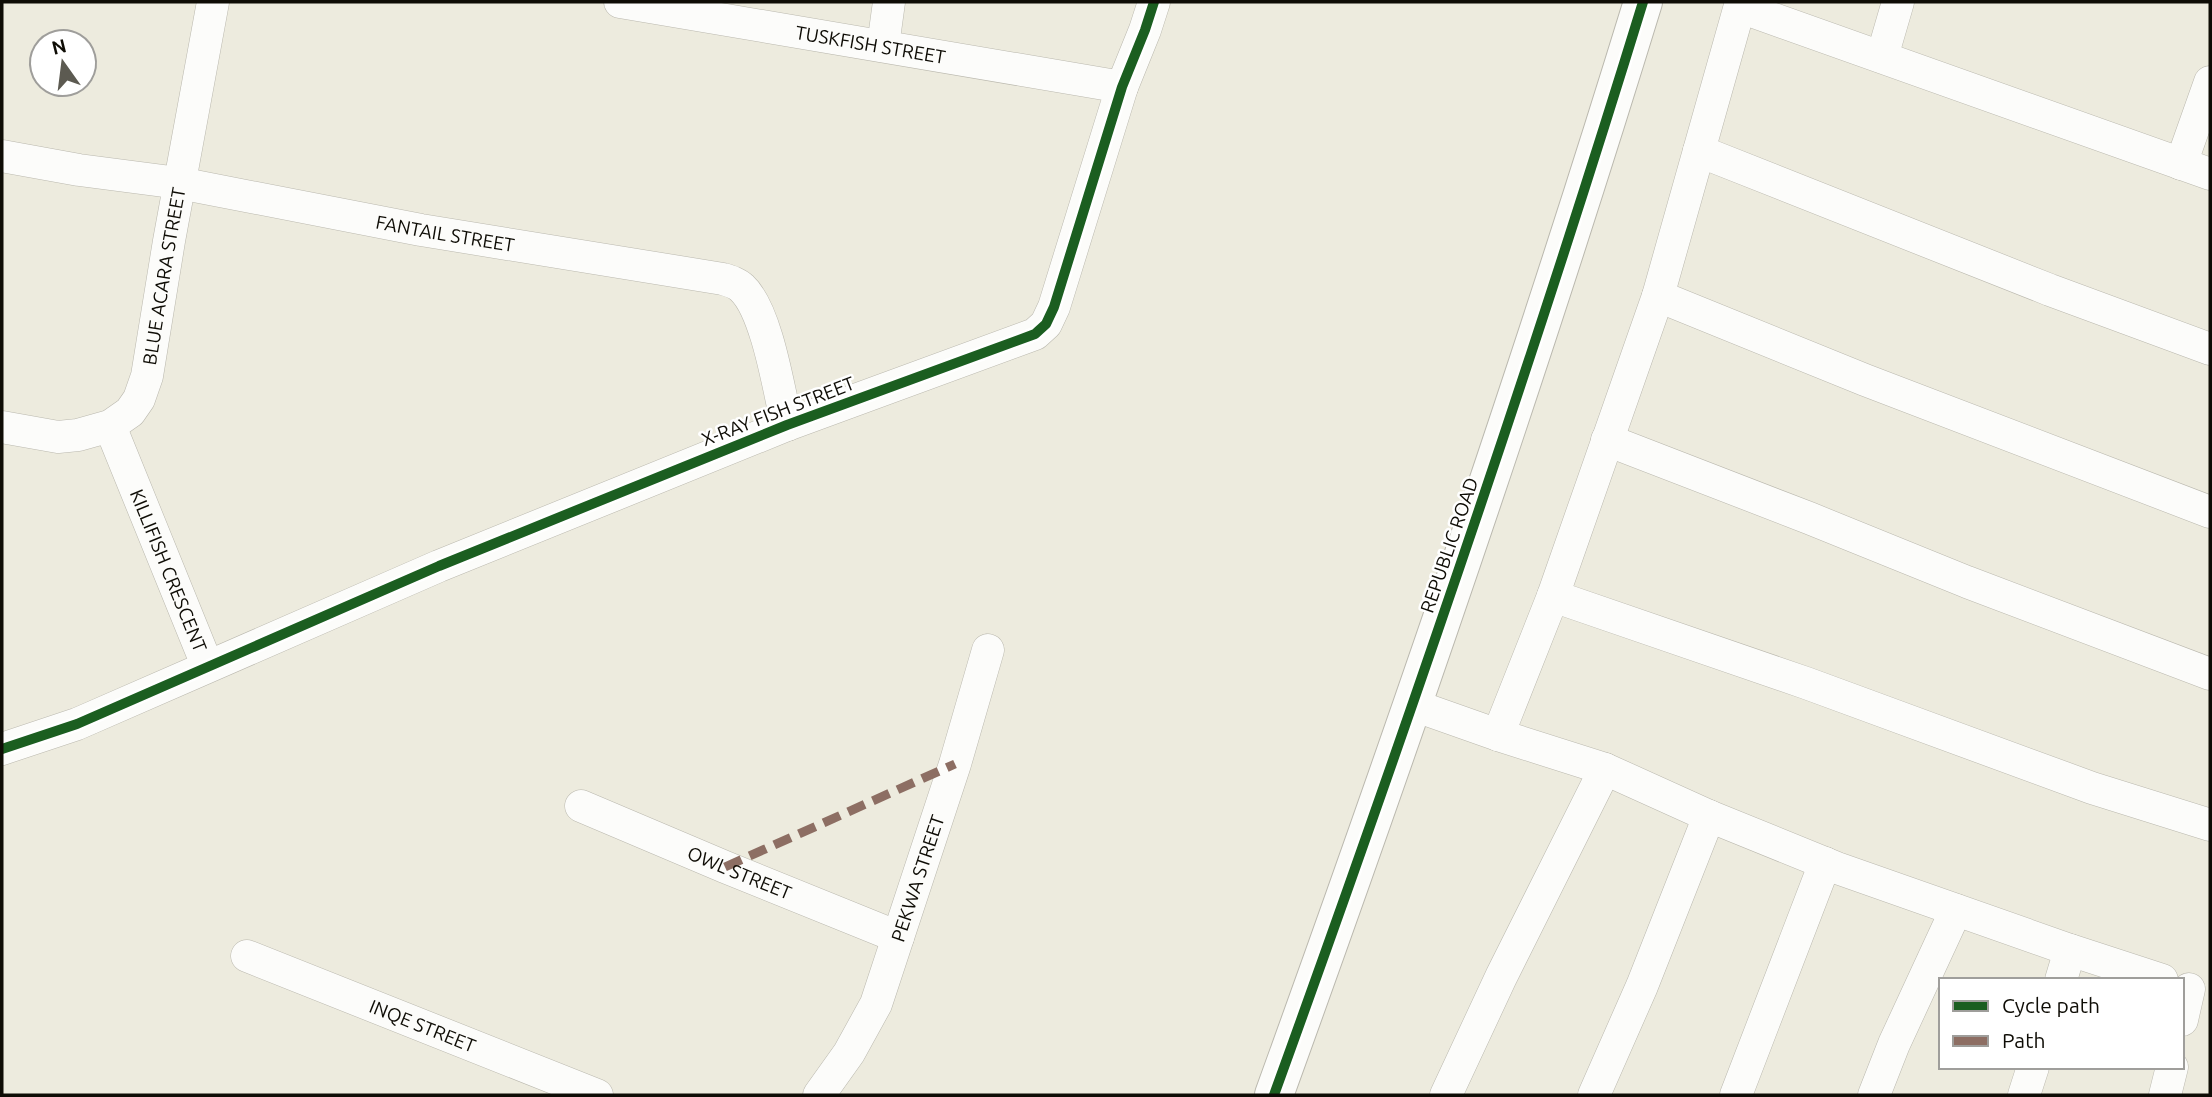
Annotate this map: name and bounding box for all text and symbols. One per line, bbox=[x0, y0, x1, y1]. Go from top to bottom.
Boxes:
street label: TUSKFISH STREET bbox=[794, 21, 948, 68]
north arrow bbox=[28, 28, 98, 98]
text: N bbox=[49, 34, 68, 59]
street label: BLUE ACARA STREET bbox=[138, 185, 190, 367]
street label: FANTAIL STREET bbox=[374, 210, 516, 256]
street label: X-RAY FISH STREET bbox=[698, 372, 858, 450]
street label: REPUBLIC ROAD bbox=[1416, 474, 1482, 616]
street label: KILLIFISH CRESCENT bbox=[126, 486, 212, 656]
street label: PEKWA STREET bbox=[886, 812, 949, 944]
street label: OWL STREET bbox=[684, 841, 795, 904]
legend bbox=[1939, 978, 2184, 1069]
text: Cycle path bbox=[2002, 993, 2100, 1017]
street label: INQE STREET bbox=[366, 995, 479, 1057]
text: Path bbox=[2002, 1028, 2045, 1052]

